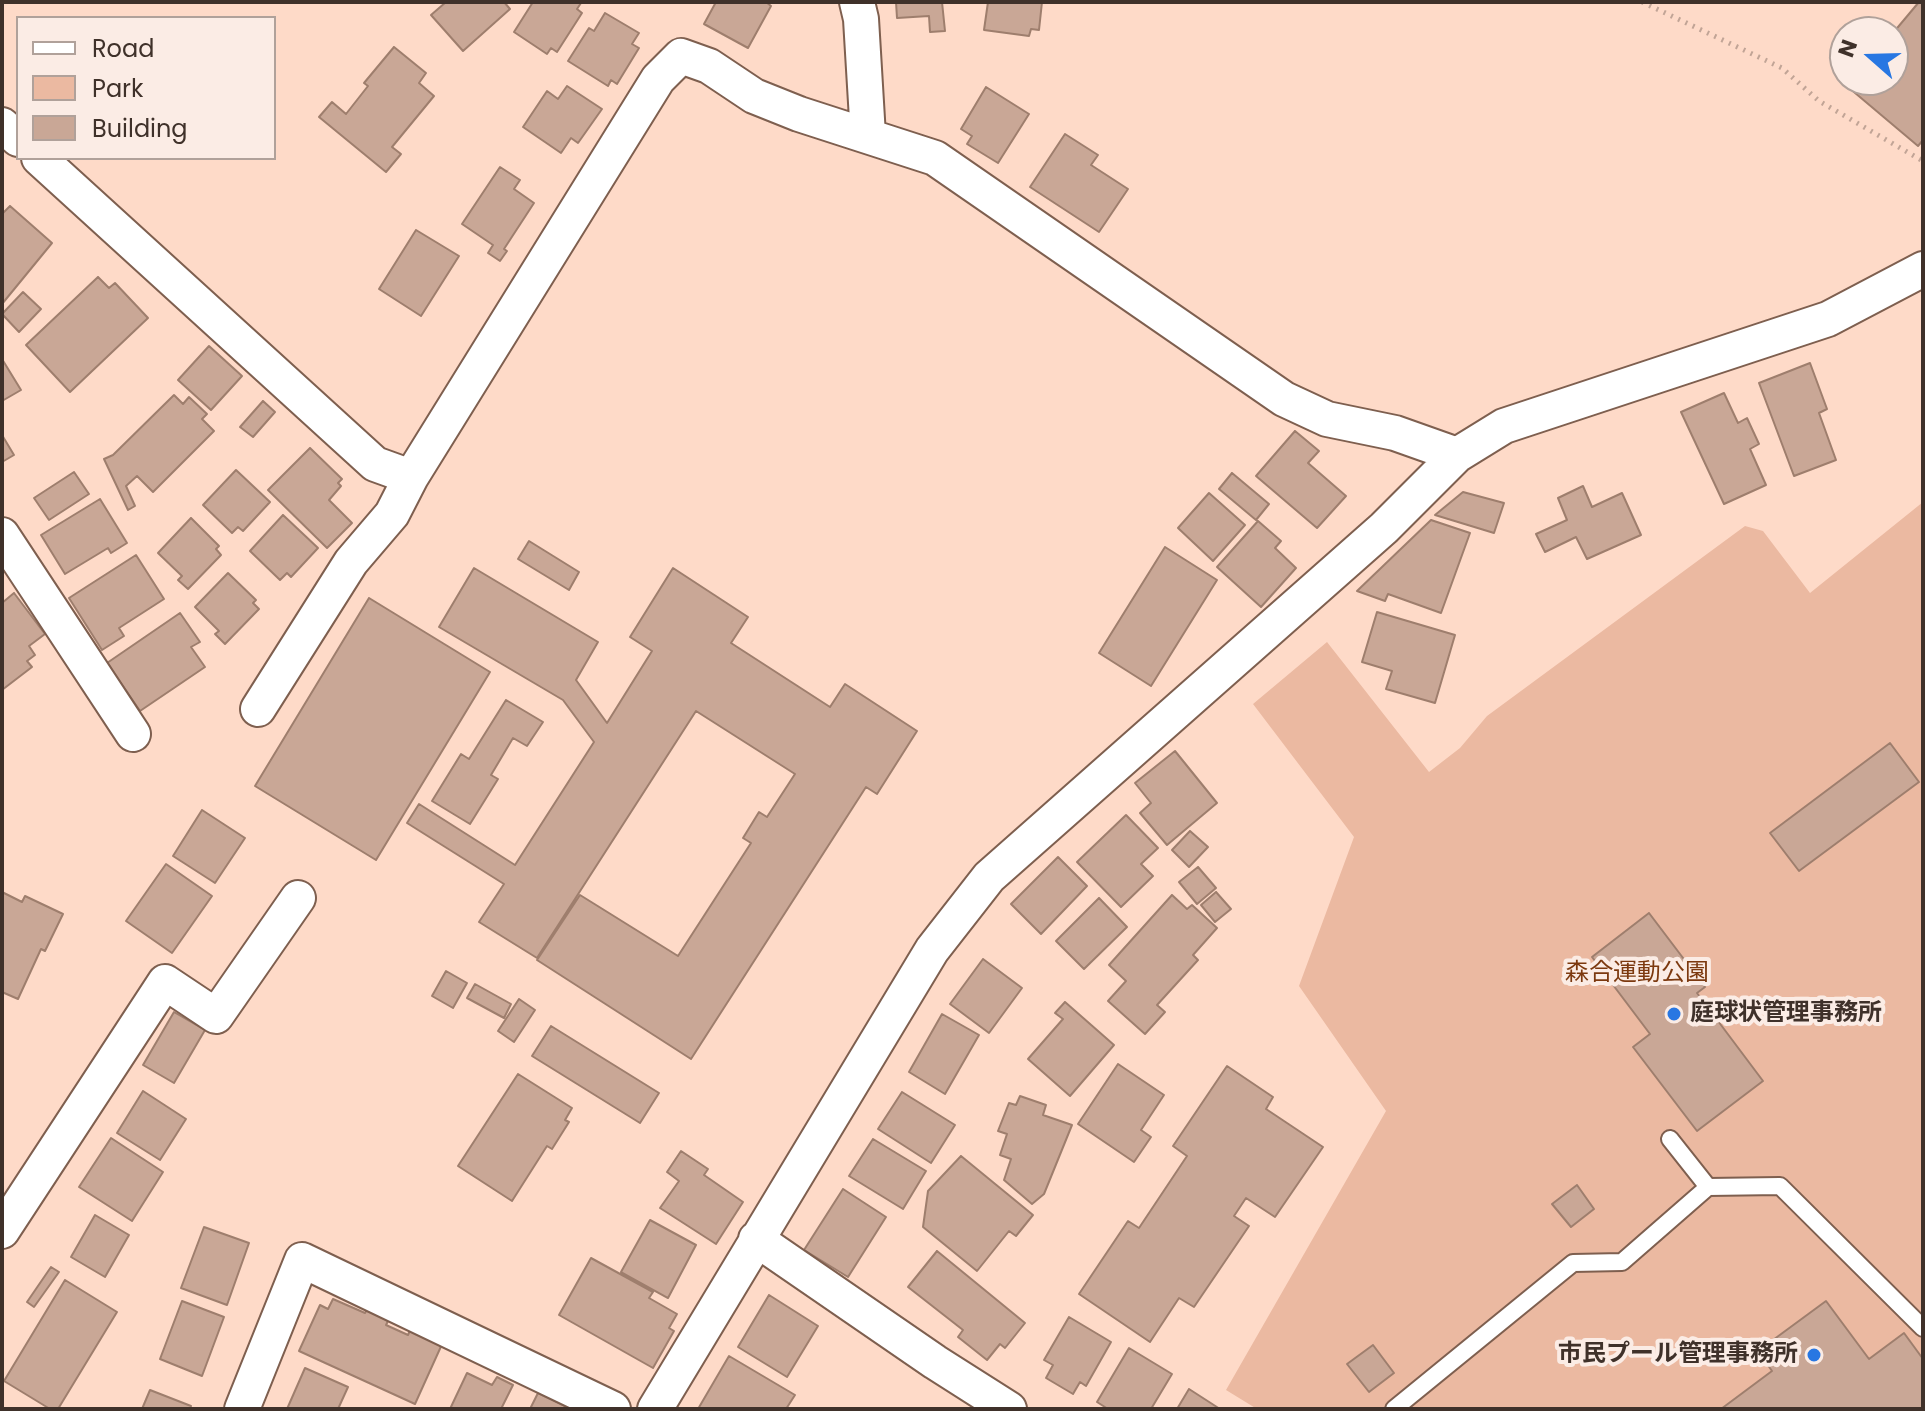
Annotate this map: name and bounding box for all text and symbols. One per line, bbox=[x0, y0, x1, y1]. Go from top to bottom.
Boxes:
legend bbox=[16, 16, 276, 160]
north arrow bbox=[1829, 16, 1909, 96]
text: Road bbox=[92, 32, 154, 65]
text: N bbox=[1830, 35, 1865, 61]
text: Park bbox=[92, 72, 143, 105]
text: Building bbox=[92, 112, 188, 145]
park label: 森合運動公園 bbox=[1565, 960, 1709, 988]
place label: 庭球状管理事務所 bbox=[1690, 1000, 1882, 1028]
marker: 庭球状管理事務所 bbox=[1665, 1005, 1683, 1023]
place label: 市民プール管理事務所 bbox=[1558, 1341, 1798, 1369]
marker: 市民プール管理事務所 bbox=[1805, 1346, 1823, 1364]

